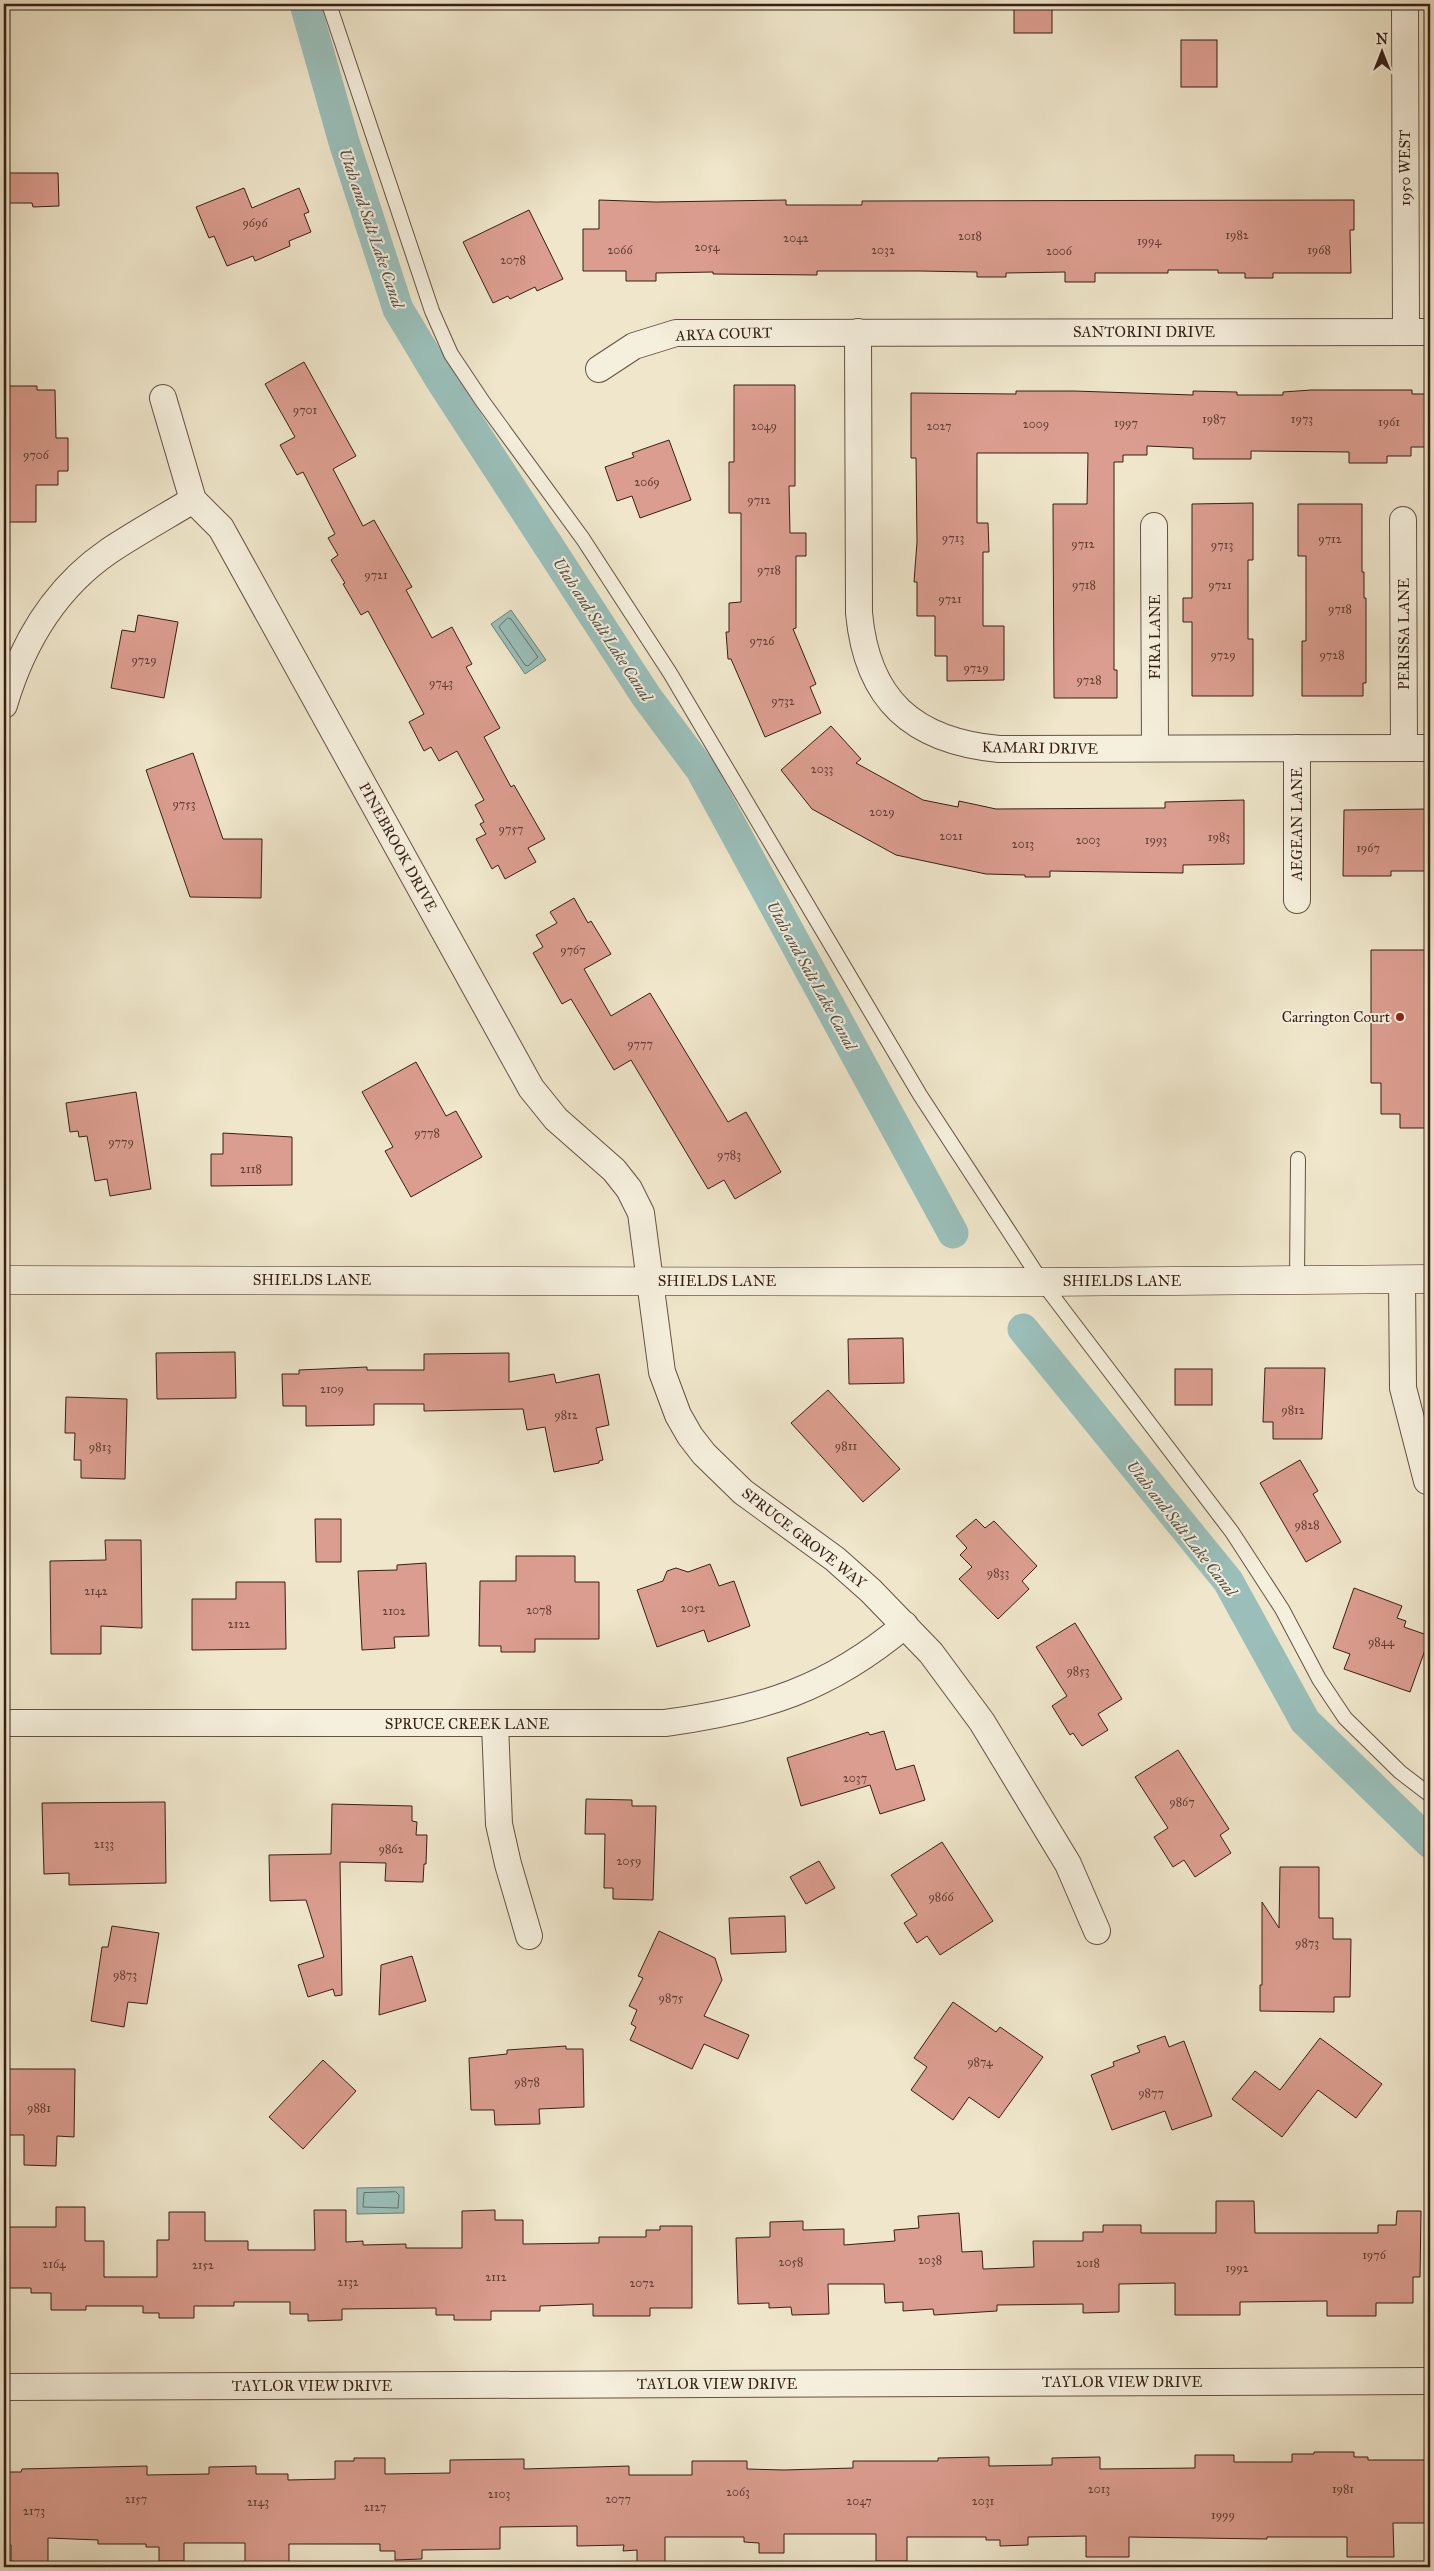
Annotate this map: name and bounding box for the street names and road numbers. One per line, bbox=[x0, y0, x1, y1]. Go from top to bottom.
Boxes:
street label: 1950 WEST bbox=[1396, 130, 1414, 206]
street label: ARYA COURT bbox=[674, 323, 773, 345]
street label: SANTORINI DRIVE bbox=[1073, 323, 1215, 341]
street label: PERISSA LANE bbox=[1395, 578, 1413, 690]
street label: FIRA LANE bbox=[1146, 594, 1164, 680]
street label: KAMARI DRIVE bbox=[982, 738, 1099, 758]
street label: AEGEAN LANE bbox=[1288, 767, 1306, 882]
street label: PINEBROOK DRIVE bbox=[355, 779, 441, 915]
street label: SHIELDS LANE bbox=[253, 1271, 372, 1289]
street label: SHIELDS LANE bbox=[658, 1272, 777, 1290]
street label: SHIELDS LANE bbox=[1063, 1272, 1182, 1290]
street label: SPRUCE GROVE WAY bbox=[738, 1484, 870, 1592]
street label: SPRUCE CREEK LANE bbox=[385, 1715, 549, 1733]
street label: TAYLOR VIEW DRIVE bbox=[1042, 2373, 1202, 2391]
street label: TAYLOR VIEW DRIVE bbox=[637, 2375, 797, 2393]
street label: TAYLOR VIEW DRIVE bbox=[232, 2377, 392, 2395]

